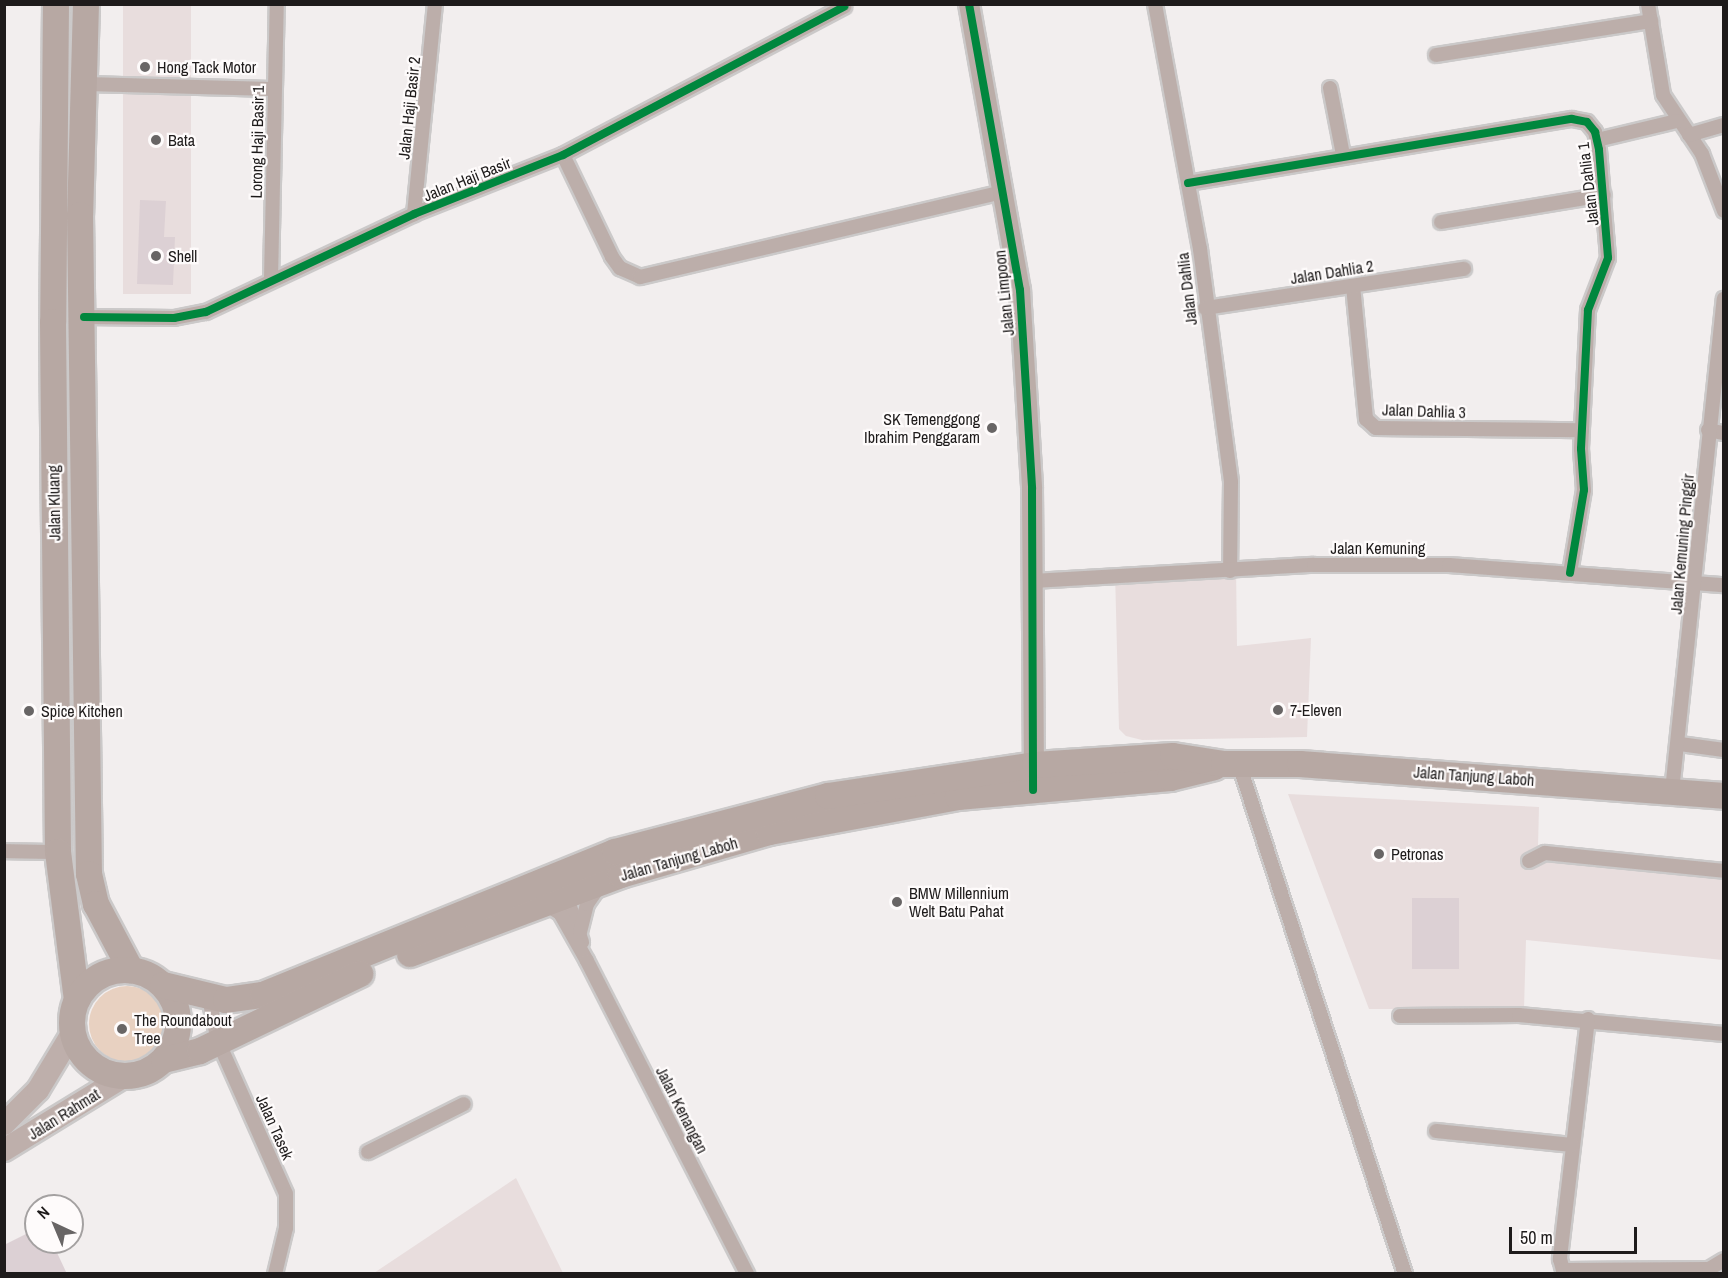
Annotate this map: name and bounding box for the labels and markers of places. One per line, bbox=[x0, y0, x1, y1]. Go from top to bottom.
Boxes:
place label: Hong Tack Motor bbox=[157, 57, 256, 77]
marker: Hong Tack Motor bbox=[138, 60, 152, 74]
place label: Bata bbox=[168, 130, 195, 150]
marker: Bata bbox=[149, 133, 163, 147]
place label: Shell bbox=[168, 246, 197, 266]
marker: Shell bbox=[149, 249, 163, 263]
place label: SK Temenggong Ibrahim Penggaram bbox=[864, 409, 980, 447]
marker: SK Temenggong Ibrahim Penggaram bbox=[985, 421, 999, 435]
place label: 7-Eleven bbox=[1290, 700, 1342, 720]
place label: Spice Kitchen bbox=[41, 701, 123, 721]
marker: 7-Eleven bbox=[1271, 703, 1285, 717]
marker: Spice Kitchen bbox=[22, 704, 36, 718]
place label: Petronas bbox=[1391, 844, 1444, 864]
marker: Petronas bbox=[1372, 847, 1386, 861]
place label: BMW Millennium Welt Batu Pahat bbox=[909, 883, 1009, 921]
marker: BMW Millennium Welt Batu Pahat bbox=[890, 895, 904, 909]
place label: The Roundabout Tree bbox=[134, 1010, 232, 1048]
marker: The Roundabout Tree bbox=[115, 1022, 129, 1036]

